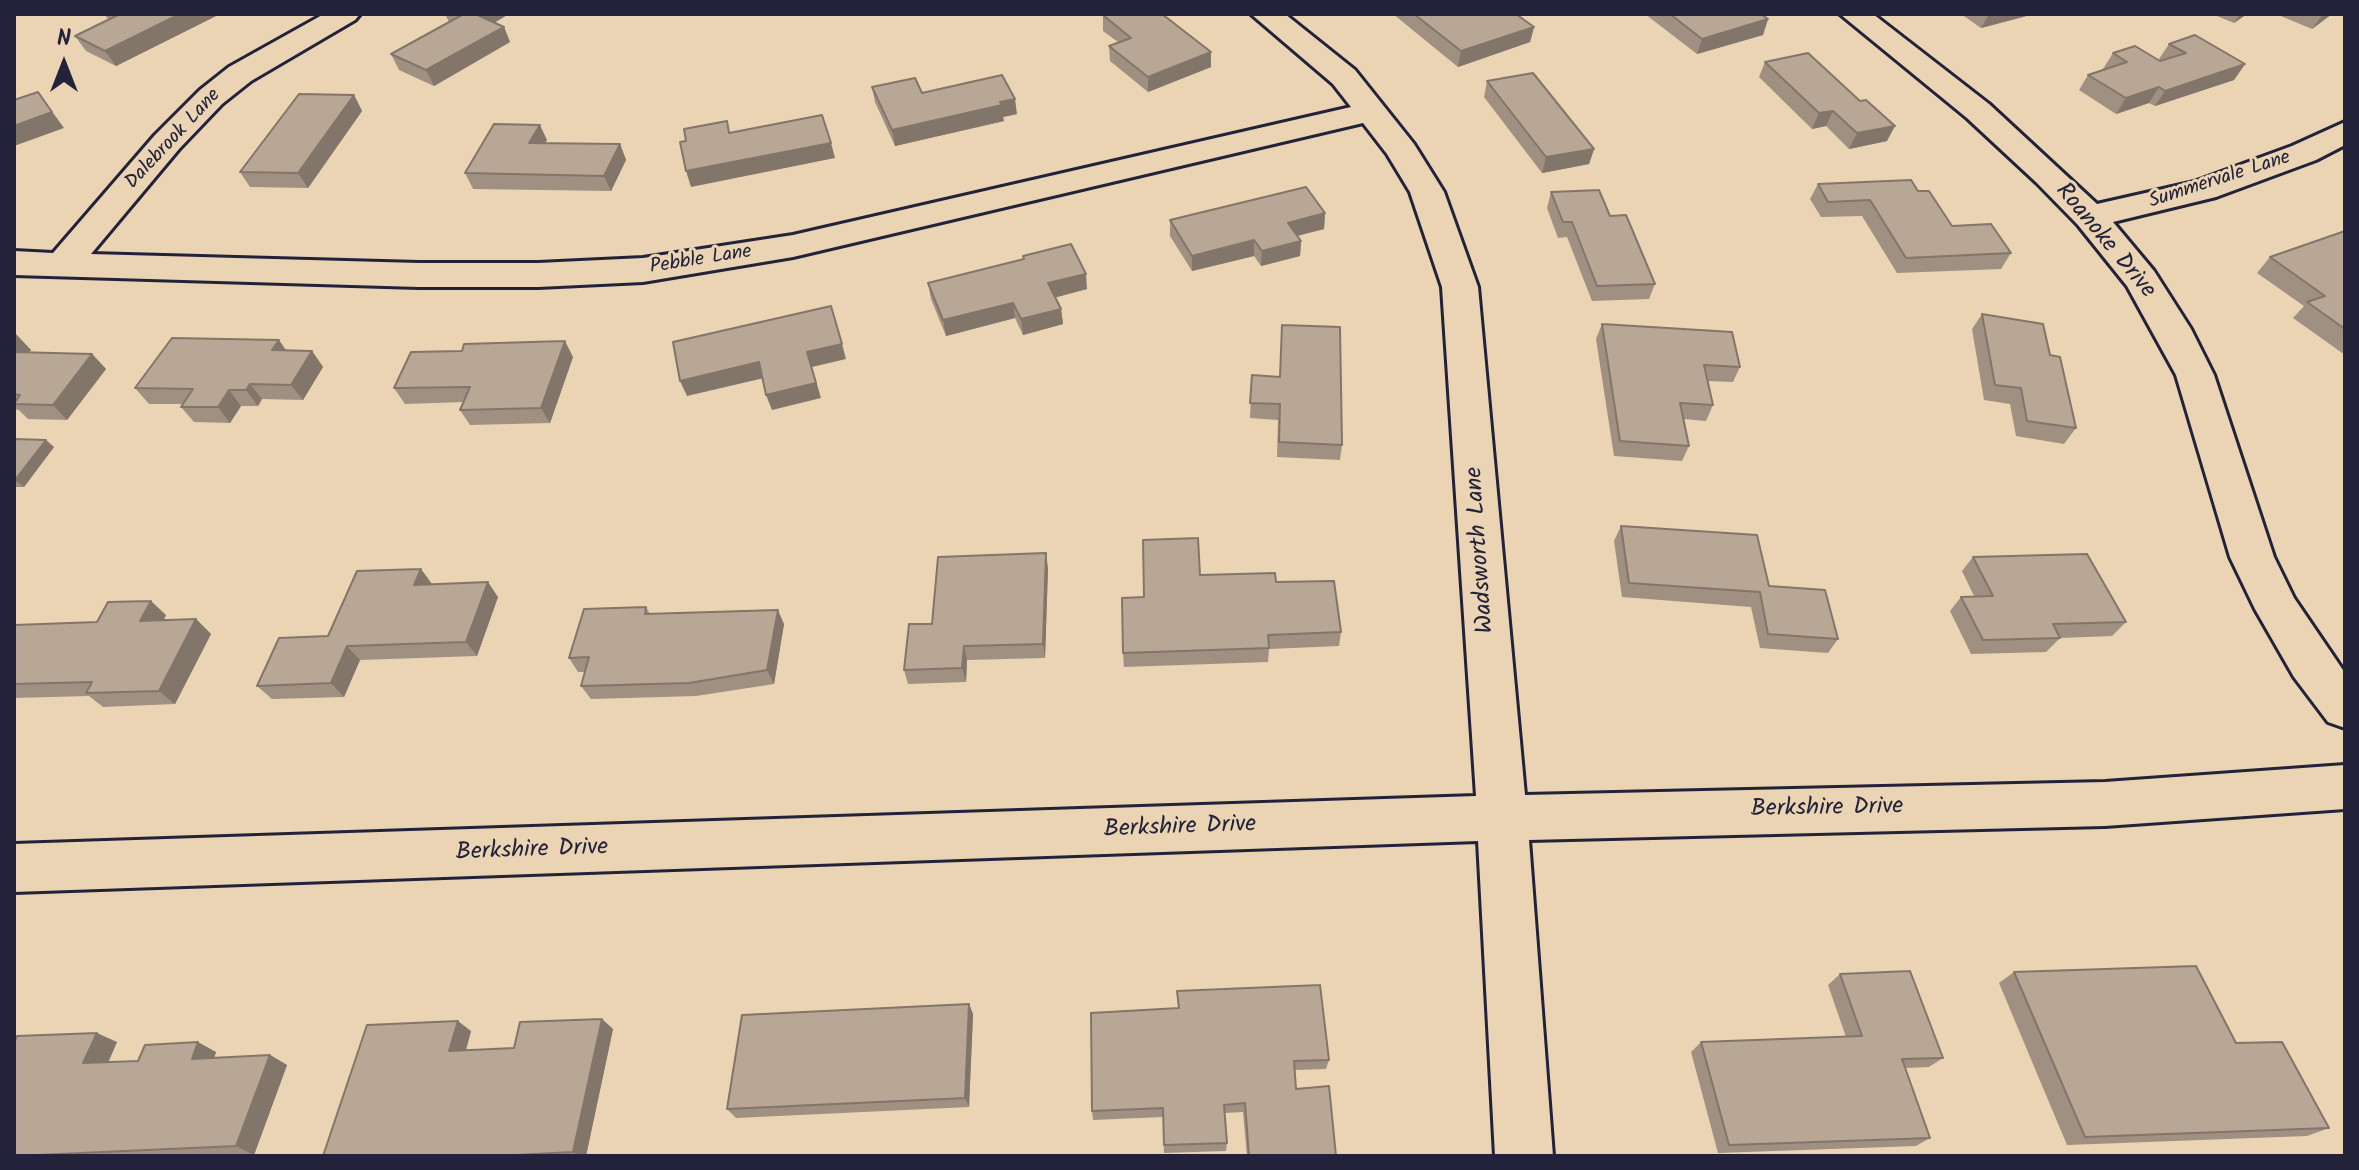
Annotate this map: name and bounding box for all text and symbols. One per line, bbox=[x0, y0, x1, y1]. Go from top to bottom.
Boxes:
text: N bbox=[57, 22, 71, 57]
north arrow bbox=[24, 24, 104, 104]
street label: Dalebrook Lane bbox=[121, 85, 227, 195]
street label: Summervale Lane bbox=[2146, 147, 2294, 215]
street label: Roanoke Drive bbox=[2047, 179, 2161, 305]
street label: Pebble Lane bbox=[648, 241, 754, 281]
street label: Wadsworth Lane bbox=[1462, 466, 1502, 634]
street label: Berkshire Drive bbox=[1751, 794, 1903, 826]
street label: Berkshire Drive bbox=[1103, 812, 1257, 846]
street label: Berkshire Drive bbox=[455, 835, 609, 869]

